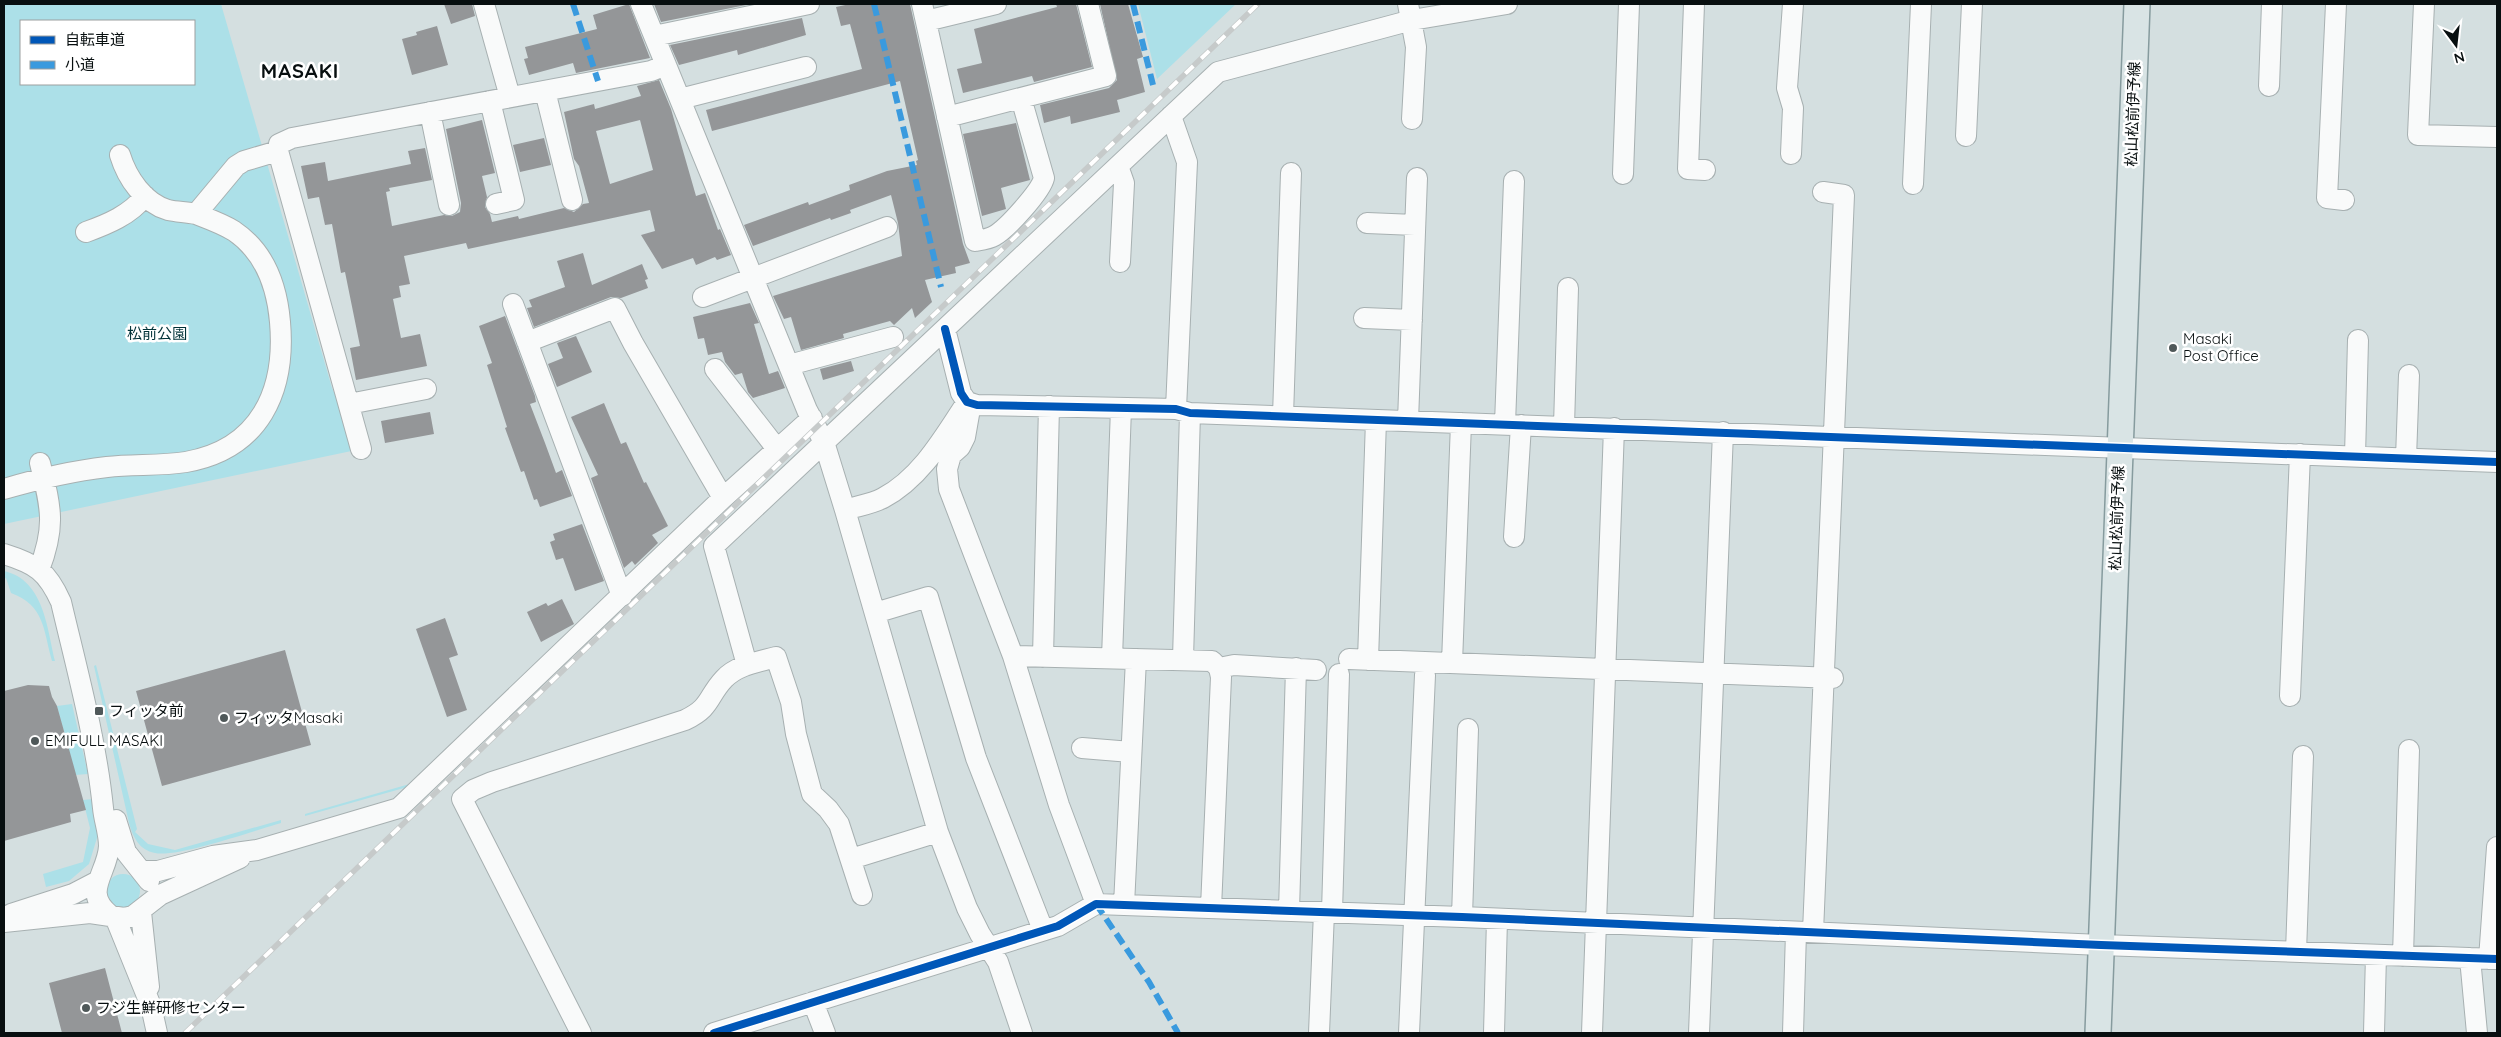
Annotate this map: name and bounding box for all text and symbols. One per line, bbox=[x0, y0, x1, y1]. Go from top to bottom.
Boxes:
legend bbox=[20, 20, 195, 85]
north arrow bbox=[2431, 20, 2481, 70]
text: 自転車道 bbox=[65, 30, 125, 49]
text: N bbox=[2452, 48, 2467, 68]
text: 小道 bbox=[65, 55, 95, 74]
district label: MASAKI bbox=[261, 58, 339, 83]
street label: 松山松前伊予線 bbox=[2121, 61, 2144, 167]
park label: 松前公園 bbox=[127, 324, 187, 343]
place label: Masaki Post Office bbox=[2183, 329, 2259, 365]
marker: Masaki Post Office bbox=[2167, 342, 2179, 354]
street label: 松山松前伊予線 bbox=[2105, 465, 2128, 571]
place label: フィッタ前 bbox=[109, 701, 184, 720]
marker: フィッタ前 bbox=[93, 705, 105, 717]
place label: フィッタMasaki bbox=[234, 708, 343, 727]
marker: フィッタMasaki bbox=[218, 712, 230, 724]
place label: EMIFULL MASAKI bbox=[45, 731, 163, 750]
marker: EMIFULL MASAKI bbox=[29, 735, 41, 747]
place label: フジ生鮮研修センター bbox=[96, 998, 246, 1017]
marker: フジ生鮮研修センター bbox=[80, 1002, 92, 1014]

